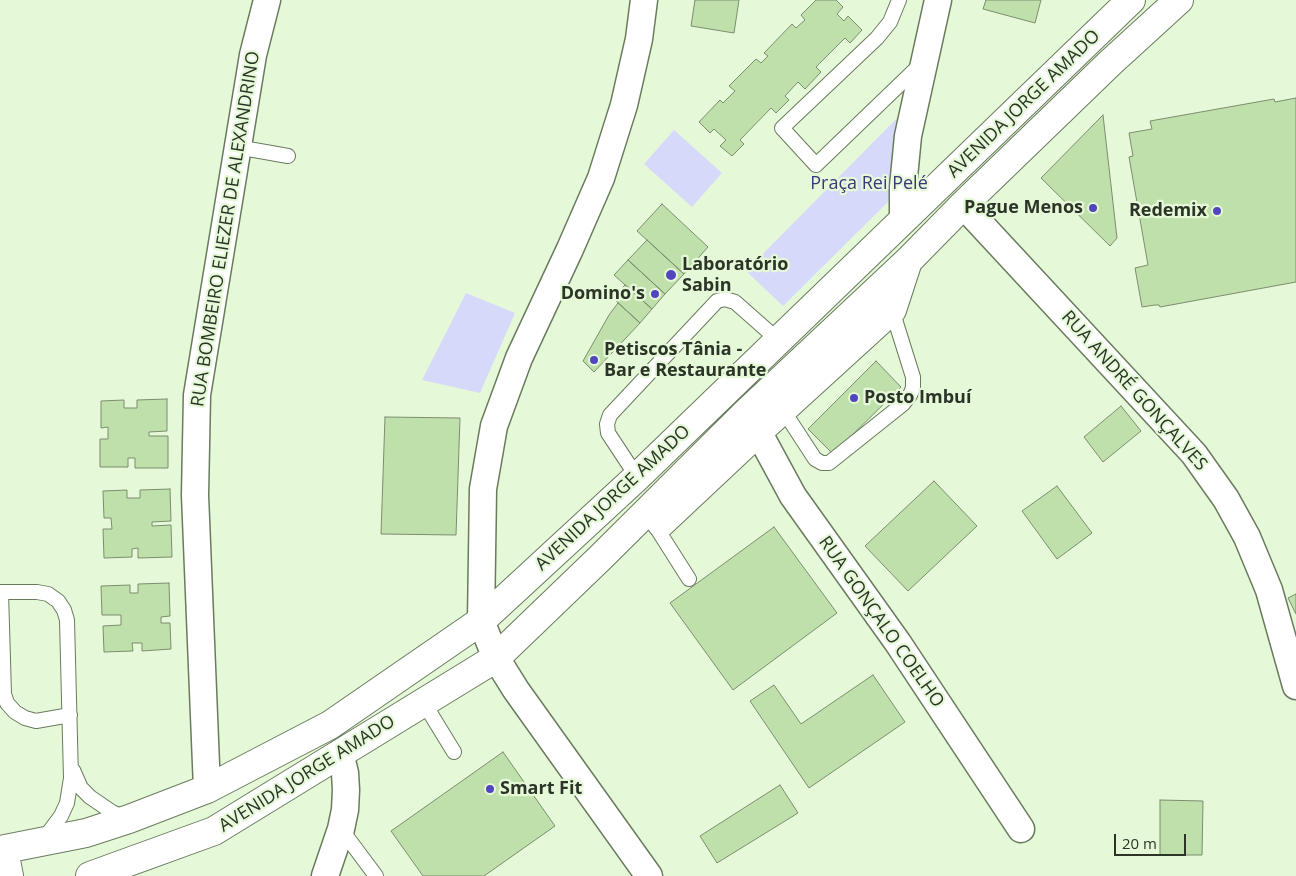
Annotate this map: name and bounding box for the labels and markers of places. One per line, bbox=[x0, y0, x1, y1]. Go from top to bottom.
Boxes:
place label: Pague Menos bbox=[964, 197, 1083, 219]
place label: Redemix bbox=[1129, 200, 1207, 222]
marker: Pague Menos bbox=[1087, 202, 1099, 214]
marker: Redemix bbox=[1211, 205, 1223, 217]
place label: Laboratório Sabin bbox=[682, 254, 788, 296]
marker: Laboratório Sabin bbox=[664, 268, 678, 282]
place label: Domino's bbox=[561, 283, 645, 305]
marker: Domino's bbox=[649, 288, 661, 300]
place label: Petiscos Tânia - Bar e Restaurante bbox=[604, 339, 766, 382]
marker: Petiscos Tânia - Bar e Restaurante bbox=[588, 354, 600, 366]
place label: Posto Imbuí bbox=[864, 387, 971, 409]
marker: Posto Imbuí bbox=[848, 392, 860, 404]
place label: Smart Fit bbox=[500, 778, 582, 800]
marker: Smart Fit bbox=[484, 783, 496, 795]

